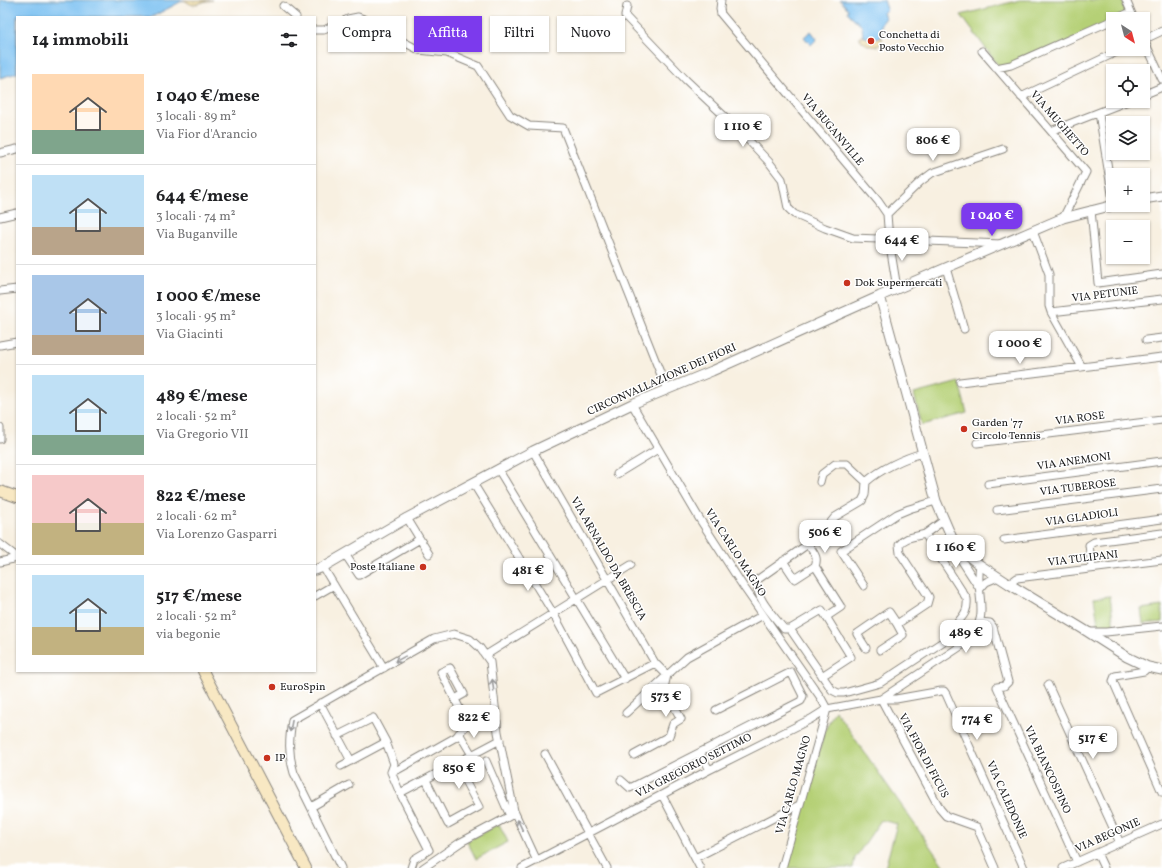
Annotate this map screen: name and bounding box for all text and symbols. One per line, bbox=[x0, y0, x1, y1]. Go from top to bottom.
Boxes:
north arrow bbox=[1106, 12, 1150, 56]
map controls bbox=[1106, 12, 1150, 264]
chip: Compra bbox=[328, 16, 406, 52]
chip: Affitta bbox=[414, 16, 482, 52]
chip: Filtri bbox=[490, 16, 549, 52]
chip: Nuovo bbox=[557, 16, 625, 52]
place label: Conchetta di Posto Vecchio bbox=[879, 28, 944, 56]
text: 14 immobili bbox=[32, 29, 129, 52]
icon: filters bbox=[278, 29, 300, 51]
marker: Conchetta di Posto Vecchio bbox=[866, 36, 876, 46]
button: locate bbox=[1106, 64, 1150, 108]
text: 1 040 €/mese bbox=[156, 85, 260, 108]
street label: VIA MUGHETTO bbox=[1026, 88, 1092, 160]
icon: home bbox=[64, 90, 112, 138]
street label: VIA BUGANVILLE bbox=[797, 91, 867, 169]
text: 3 locali · 89 m² bbox=[156, 108, 236, 126]
pin: 1 110 € bbox=[706, 114, 780, 148]
button: layers bbox=[1106, 116, 1150, 160]
text: 1 110 € bbox=[724, 118, 762, 136]
text: Via Fior d'Arancio bbox=[156, 126, 257, 144]
pin: 806 € bbox=[905, 128, 961, 162]
text: 806 € bbox=[916, 132, 950, 150]
button: + bbox=[1106, 168, 1150, 212]
text: 644 €/mese bbox=[156, 185, 249, 208]
icon: home bbox=[64, 191, 112, 239]
pin: 1 040 € bbox=[955, 203, 1029, 237]
text: 1 040 € bbox=[970, 207, 1014, 225]
text: 3 locali · 74 m² bbox=[156, 208, 236, 226]
button: − bbox=[1106, 220, 1150, 264]
text: Via Buganville bbox=[156, 226, 238, 244]
pin: 644 € bbox=[874, 228, 930, 262]
text: 644 € bbox=[885, 232, 919, 250]
place label: Dok Supermercati bbox=[855, 276, 942, 291]
marker: Dok Supermercati bbox=[842, 278, 852, 288]
street label: VIA PETUNIE bbox=[1071, 283, 1139, 307]
text: 1 000 €/mese bbox=[156, 285, 261, 308]
icon: home bbox=[64, 291, 112, 339]
text: 3 locali · 95 m² bbox=[156, 308, 236, 326]
text: Via Giacinti bbox=[156, 326, 223, 344]
pin: 1 000 € bbox=[983, 331, 1057, 365]
text: 1 000 € bbox=[998, 335, 1042, 353]
street label: CIRCONVALLAZIONE DEI FIORI bbox=[585, 340, 739, 420]
text: 489 €/mese bbox=[156, 385, 248, 408]
icon: home bbox=[64, 391, 112, 439]
text: 2 locali · 52 m² bbox=[156, 408, 236, 426]
street label: VIA ROSE bbox=[1054, 408, 1106, 429]
place label: Garden '77 Circolo Tennis bbox=[972, 416, 1041, 444]
marker: Garden '77 Circolo Tennis bbox=[959, 424, 969, 434]
text: Via Gregorio VII bbox=[156, 426, 249, 444]
street label: VIA ANEMONI bbox=[1036, 449, 1112, 475]
street label: VIA TUBEROSE bbox=[1039, 476, 1117, 500]
text: 822 €/mese bbox=[156, 485, 246, 508]
icon: home bbox=[64, 491, 112, 539]
street label: VIA ARNALDO DA BRESCIA bbox=[566, 494, 650, 624]
street label: VIA GLADIOLI bbox=[1045, 505, 1119, 531]
street label: VIA CARLO MAGNO bbox=[701, 506, 769, 600]
text: 2 locali · 62 m² bbox=[156, 508, 237, 526]
pin: 506 € bbox=[797, 520, 853, 554]
text: 506 € bbox=[808, 524, 842, 542]
text: Via Lorenzo Gasparri bbox=[156, 526, 277, 544]
pin: 1 160 € bbox=[919, 535, 993, 569]
text: 1 160 € bbox=[936, 539, 976, 557]
street label: VIA TULIPANI bbox=[1047, 547, 1119, 571]
pin: 481 € bbox=[500, 558, 556, 592]
place label: Poste Italiane bbox=[350, 560, 415, 575]
marker: Poste Italiane bbox=[418, 562, 428, 572]
text: 481 € bbox=[512, 562, 544, 580]
text: 517 €/mese bbox=[156, 585, 242, 608]
icon: home bbox=[64, 591, 112, 639]
text: 2 locali · 52 m² bbox=[156, 608, 236, 626]
pin: 489 € bbox=[938, 620, 994, 654]
text: 489 € bbox=[949, 624, 983, 642]
text: via begonie bbox=[156, 626, 221, 644]
one-way arrow bbox=[394, 656, 406, 663]
one-way arrow bbox=[489, 679, 497, 692]
place label: EuroSpin bbox=[280, 680, 326, 695]
marker: EuroSpin bbox=[267, 682, 277, 692]
pin: 573 € bbox=[638, 684, 694, 718]
text: 573 € bbox=[650, 688, 682, 706]
pin: 822 € bbox=[446, 705, 502, 739]
pin: 774 € bbox=[949, 707, 1005, 741]
text: 822 € bbox=[458, 709, 490, 727]
street label: VIA FIOR DI FICUS bbox=[894, 711, 952, 801]
text: 774 € bbox=[961, 711, 993, 729]
one-way arrow bbox=[287, 719, 295, 732]
street label: VIA BIANCOSPINO bbox=[1020, 724, 1074, 816]
pin: 517 € bbox=[1065, 726, 1121, 760]
street label: VIA GREGORIO SETTIMO bbox=[633, 730, 755, 802]
text: 517 € bbox=[1078, 730, 1108, 748]
street label: VIA CARLO MAGNO bbox=[773, 734, 815, 836]
place label: IP bbox=[275, 751, 285, 766]
marker: IP bbox=[262, 753, 272, 763]
pin: 850 € bbox=[431, 756, 487, 790]
street label: VIA CALEDONIE bbox=[982, 759, 1030, 842]
text: 850 € bbox=[442, 760, 476, 778]
street label: VIA BEGONIE bbox=[1073, 815, 1143, 857]
one-way arrow bbox=[516, 820, 523, 832]

